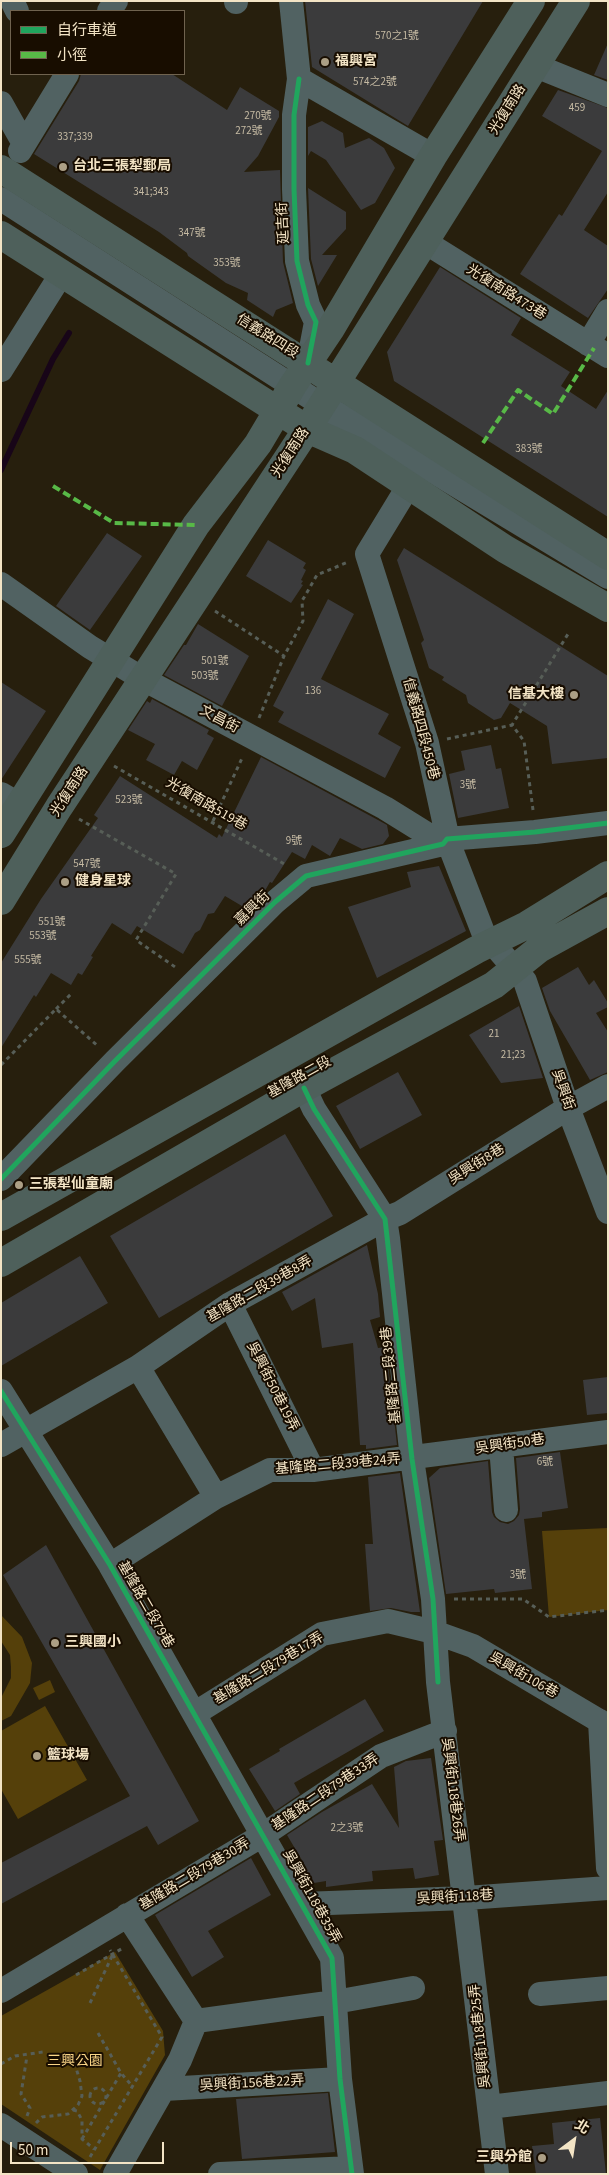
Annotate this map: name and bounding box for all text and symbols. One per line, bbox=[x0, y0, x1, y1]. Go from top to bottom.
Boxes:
legend bbox=[10, 10, 185, 75]
text: 自行車道 bbox=[57, 20, 117, 41]
house number: 570之1號 bbox=[375, 30, 419, 44]
text: 小徑 bbox=[57, 45, 87, 66]
place label: 福興宮 bbox=[335, 54, 377, 70]
marker: 福興宮 bbox=[319, 56, 331, 68]
house number: 574之2號 bbox=[353, 76, 397, 90]
street label: 光復南路 bbox=[486, 82, 530, 138]
house number: 459 bbox=[569, 102, 585, 116]
house number: 270號 bbox=[244, 110, 272, 124]
house number: 272號 bbox=[235, 125, 263, 139]
house number: 337;339 bbox=[57, 131, 93, 145]
place label: 台北三張犁郵局 bbox=[73, 159, 171, 175]
marker: 台北三張犁郵局 bbox=[57, 161, 69, 173]
house number: 341;343 bbox=[133, 186, 169, 200]
street label: 延吉街 bbox=[275, 202, 293, 244]
house number: 347號 bbox=[178, 227, 206, 241]
house number: 353號 bbox=[213, 257, 241, 271]
street label: 光復南路473巷 bbox=[463, 262, 549, 324]
street label: 信義路四段 bbox=[233, 311, 301, 363]
street label: 光復南路 bbox=[269, 425, 313, 481]
house number: 383號 bbox=[515, 443, 543, 457]
house number: 501號 bbox=[201, 655, 229, 669]
house number: 503號 bbox=[191, 670, 219, 684]
street label: 信義路四段450巷 bbox=[398, 676, 442, 782]
house number: 136 bbox=[305, 685, 321, 699]
place label: 信基大樓 bbox=[508, 687, 564, 703]
marker: 信基大樓 bbox=[568, 689, 580, 701]
street label: 文昌街 bbox=[197, 703, 241, 737]
street label: 光復南路 bbox=[48, 764, 92, 820]
street label: 光復南路519巷 bbox=[162, 775, 250, 835]
house number: 3號 bbox=[460, 779, 476, 793]
house number: 523號 bbox=[115, 794, 143, 808]
house number: 9號 bbox=[286, 835, 302, 849]
house number: 547號 bbox=[73, 858, 101, 872]
place label: 健身星球 bbox=[75, 874, 131, 890]
marker: 健身星球 bbox=[59, 876, 71, 888]
street label: 嘉興街 bbox=[232, 888, 274, 930]
house number: 551號 bbox=[38, 916, 66, 930]
house number: 553號 bbox=[29, 930, 57, 944]
house number: 555號 bbox=[14, 954, 42, 968]
house number: 21 bbox=[489, 1028, 499, 1042]
house number: 21;23 bbox=[501, 1049, 525, 1063]
street label: 基隆路二段 bbox=[265, 1054, 335, 1102]
street label: 吳興街 bbox=[547, 1067, 577, 1113]
street label: 吳興街8巷 bbox=[446, 1141, 508, 1189]
place label: 三張犁仙童廟 bbox=[29, 1177, 113, 1193]
marker: 三張犁仙童廟 bbox=[13, 1179, 25, 1191]
street label: 基隆路二段39巷8弄 bbox=[204, 1253, 316, 1327]
street label: 基隆路二段39巷 bbox=[379, 1325, 405, 1425]
street label: 吳興街50巷19弄 bbox=[242, 1340, 302, 1434]
street label: 吳興街50巷 bbox=[474, 1432, 546, 1458]
street label: 基隆路二段39巷24弄 bbox=[275, 1451, 401, 1479]
house number: 6號 bbox=[537, 1456, 553, 1470]
street label: 基隆路二段79巷 bbox=[113, 1558, 177, 1652]
house number: 3號 bbox=[510, 1569, 526, 1583]
street label: 基隆路二段79巷17弄 bbox=[211, 1629, 327, 1709]
place label: 三興國小 bbox=[65, 1635, 121, 1651]
marker: 三興國小 bbox=[49, 1637, 61, 1649]
street label: 吳興街106巷 bbox=[486, 1650, 560, 1702]
street label: 吳興街118巷26弄 bbox=[437, 1737, 467, 1843]
place label: 籃球場 bbox=[47, 1748, 89, 1764]
marker: 籃球場 bbox=[31, 1750, 43, 1762]
street label: 基隆路二段79巷33弄 bbox=[269, 1751, 383, 1835]
house number: 2之3號 bbox=[331, 1822, 363, 1836]
street label: 基隆路二段79巷30弄 bbox=[137, 1835, 253, 1915]
street label: 吳興街118巷35弄 bbox=[278, 1847, 344, 1947]
street label: 吳興街118巷 bbox=[416, 1888, 494, 1908]
street label: 吳興街118巷25弄 bbox=[467, 1983, 495, 2089]
park label: 三興公園 bbox=[47, 2054, 103, 2070]
street label: 吳興街156巷22弄 bbox=[199, 2073, 305, 2095]
north arrow bbox=[549, 2115, 599, 2165]
text: 北 bbox=[571, 2115, 593, 2139]
scale bar bbox=[12, 2132, 166, 2164]
text: 50 m bbox=[18, 2140, 48, 2161]
place label: 三興分館 bbox=[476, 2150, 532, 2166]
marker: 三興分館 bbox=[536, 2152, 548, 2164]

